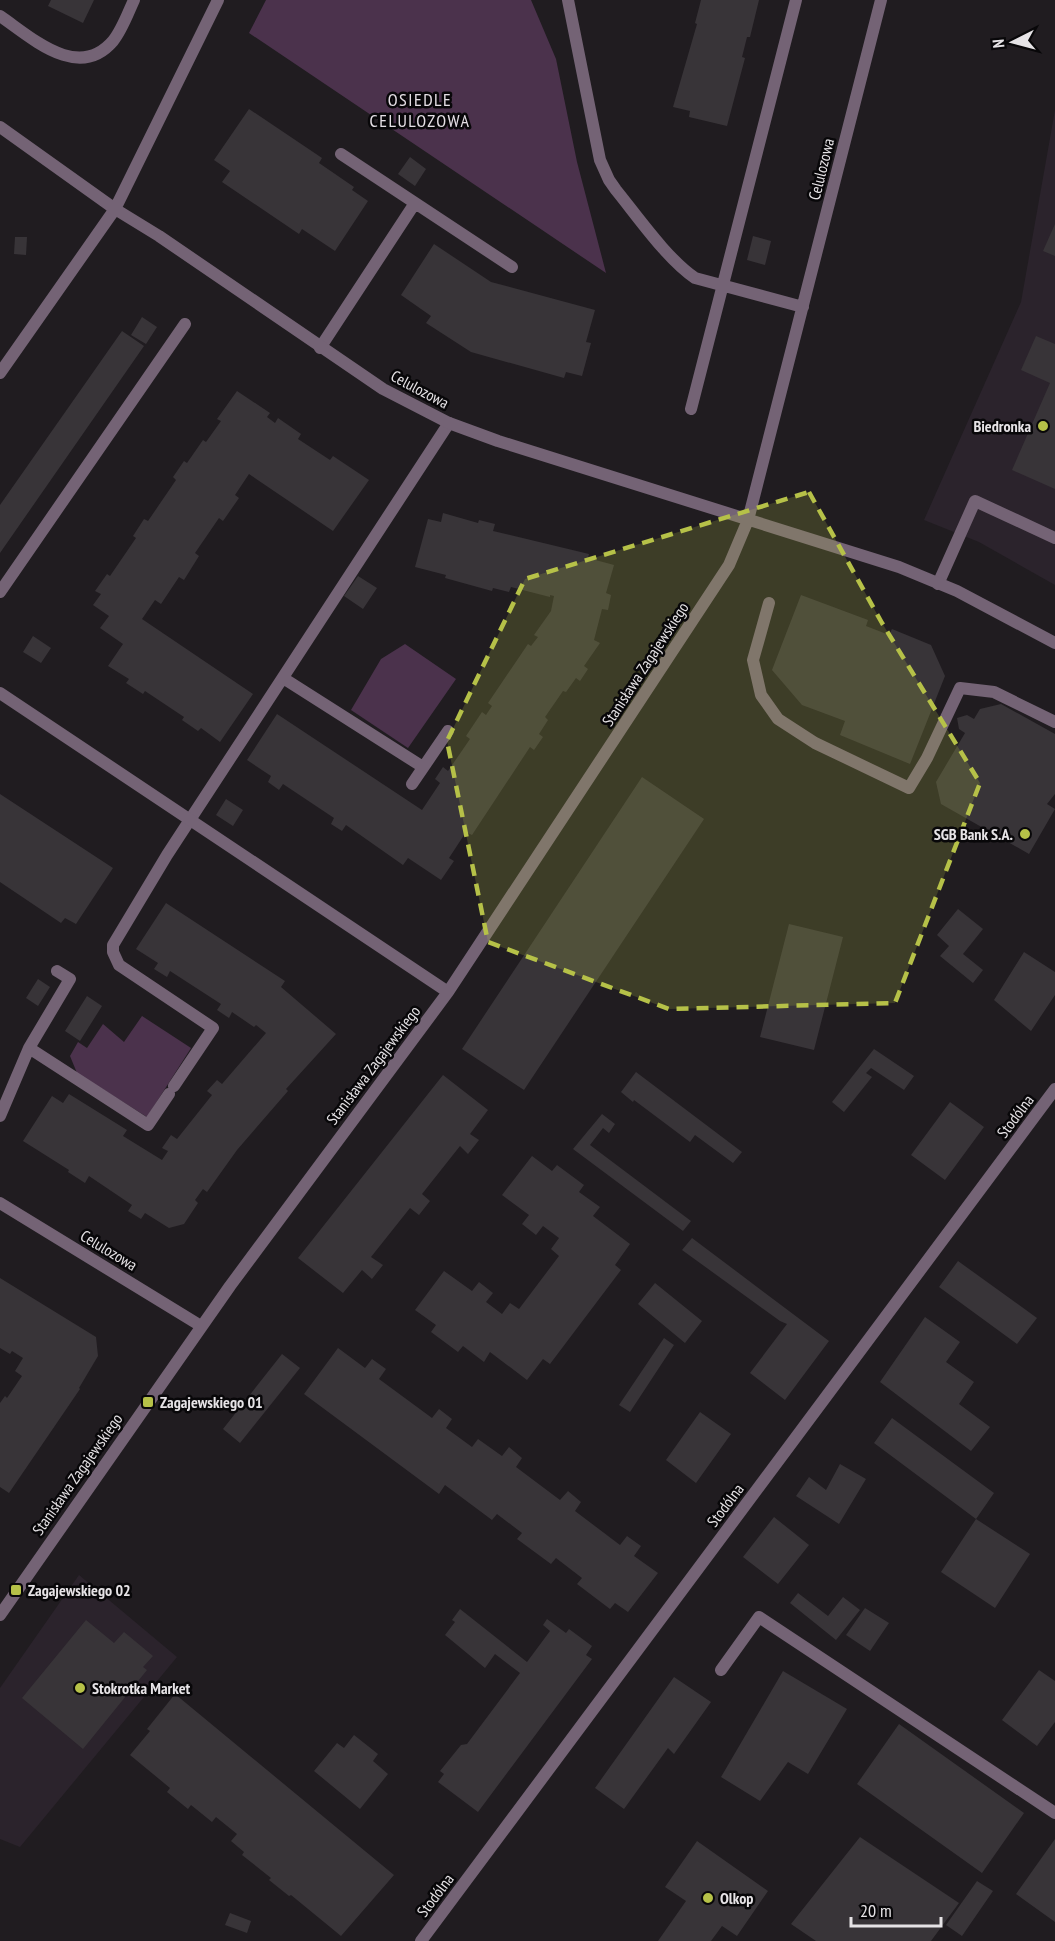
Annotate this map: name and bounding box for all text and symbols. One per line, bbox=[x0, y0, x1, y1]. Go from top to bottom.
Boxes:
north arrow bbox=[983, 12, 1043, 72]
text: N bbox=[988, 38, 1008, 49]
district label: OSIEDLE CELULOZOWA bbox=[369, 88, 471, 132]
street label: Celulozowa bbox=[804, 136, 838, 202]
street label: Celulozowa bbox=[388, 365, 452, 413]
place label: Biedronka bbox=[973, 416, 1031, 436]
marker: Biedronka bbox=[1036, 419, 1050, 433]
street label: Stanisława Zagajewskiego bbox=[597, 598, 693, 730]
place label: SGB Bank S.A. bbox=[934, 824, 1013, 844]
marker: SGB Bank S.A. bbox=[1018, 827, 1032, 841]
street label: Stanisława Zagajewskiego bbox=[322, 1001, 424, 1128]
street label: Stodólna bbox=[992, 1090, 1038, 1142]
street label: Celulozowa bbox=[77, 1225, 141, 1275]
place label: Zagajewskiego 01 bbox=[160, 1392, 263, 1412]
marker: Zagajewskiego 01 bbox=[141, 1395, 155, 1409]
street label: Stanisława Zagajewskiego bbox=[28, 1409, 127, 1539]
street label: Stodólna bbox=[702, 1479, 748, 1531]
place label: Zagajewskiego 02 bbox=[28, 1580, 131, 1600]
marker: Zagajewskiego 02 bbox=[9, 1583, 23, 1597]
place label: Stokrotka Market bbox=[92, 1678, 191, 1698]
marker: Stokrotka Market bbox=[73, 1681, 87, 1695]
street label: Stodólna bbox=[412, 1869, 458, 1921]
place label: Olkop bbox=[720, 1888, 753, 1908]
scale bar bbox=[851, 1890, 941, 1928]
marker: Olkop bbox=[701, 1891, 715, 1905]
text: 20 m bbox=[860, 1899, 892, 1922]

